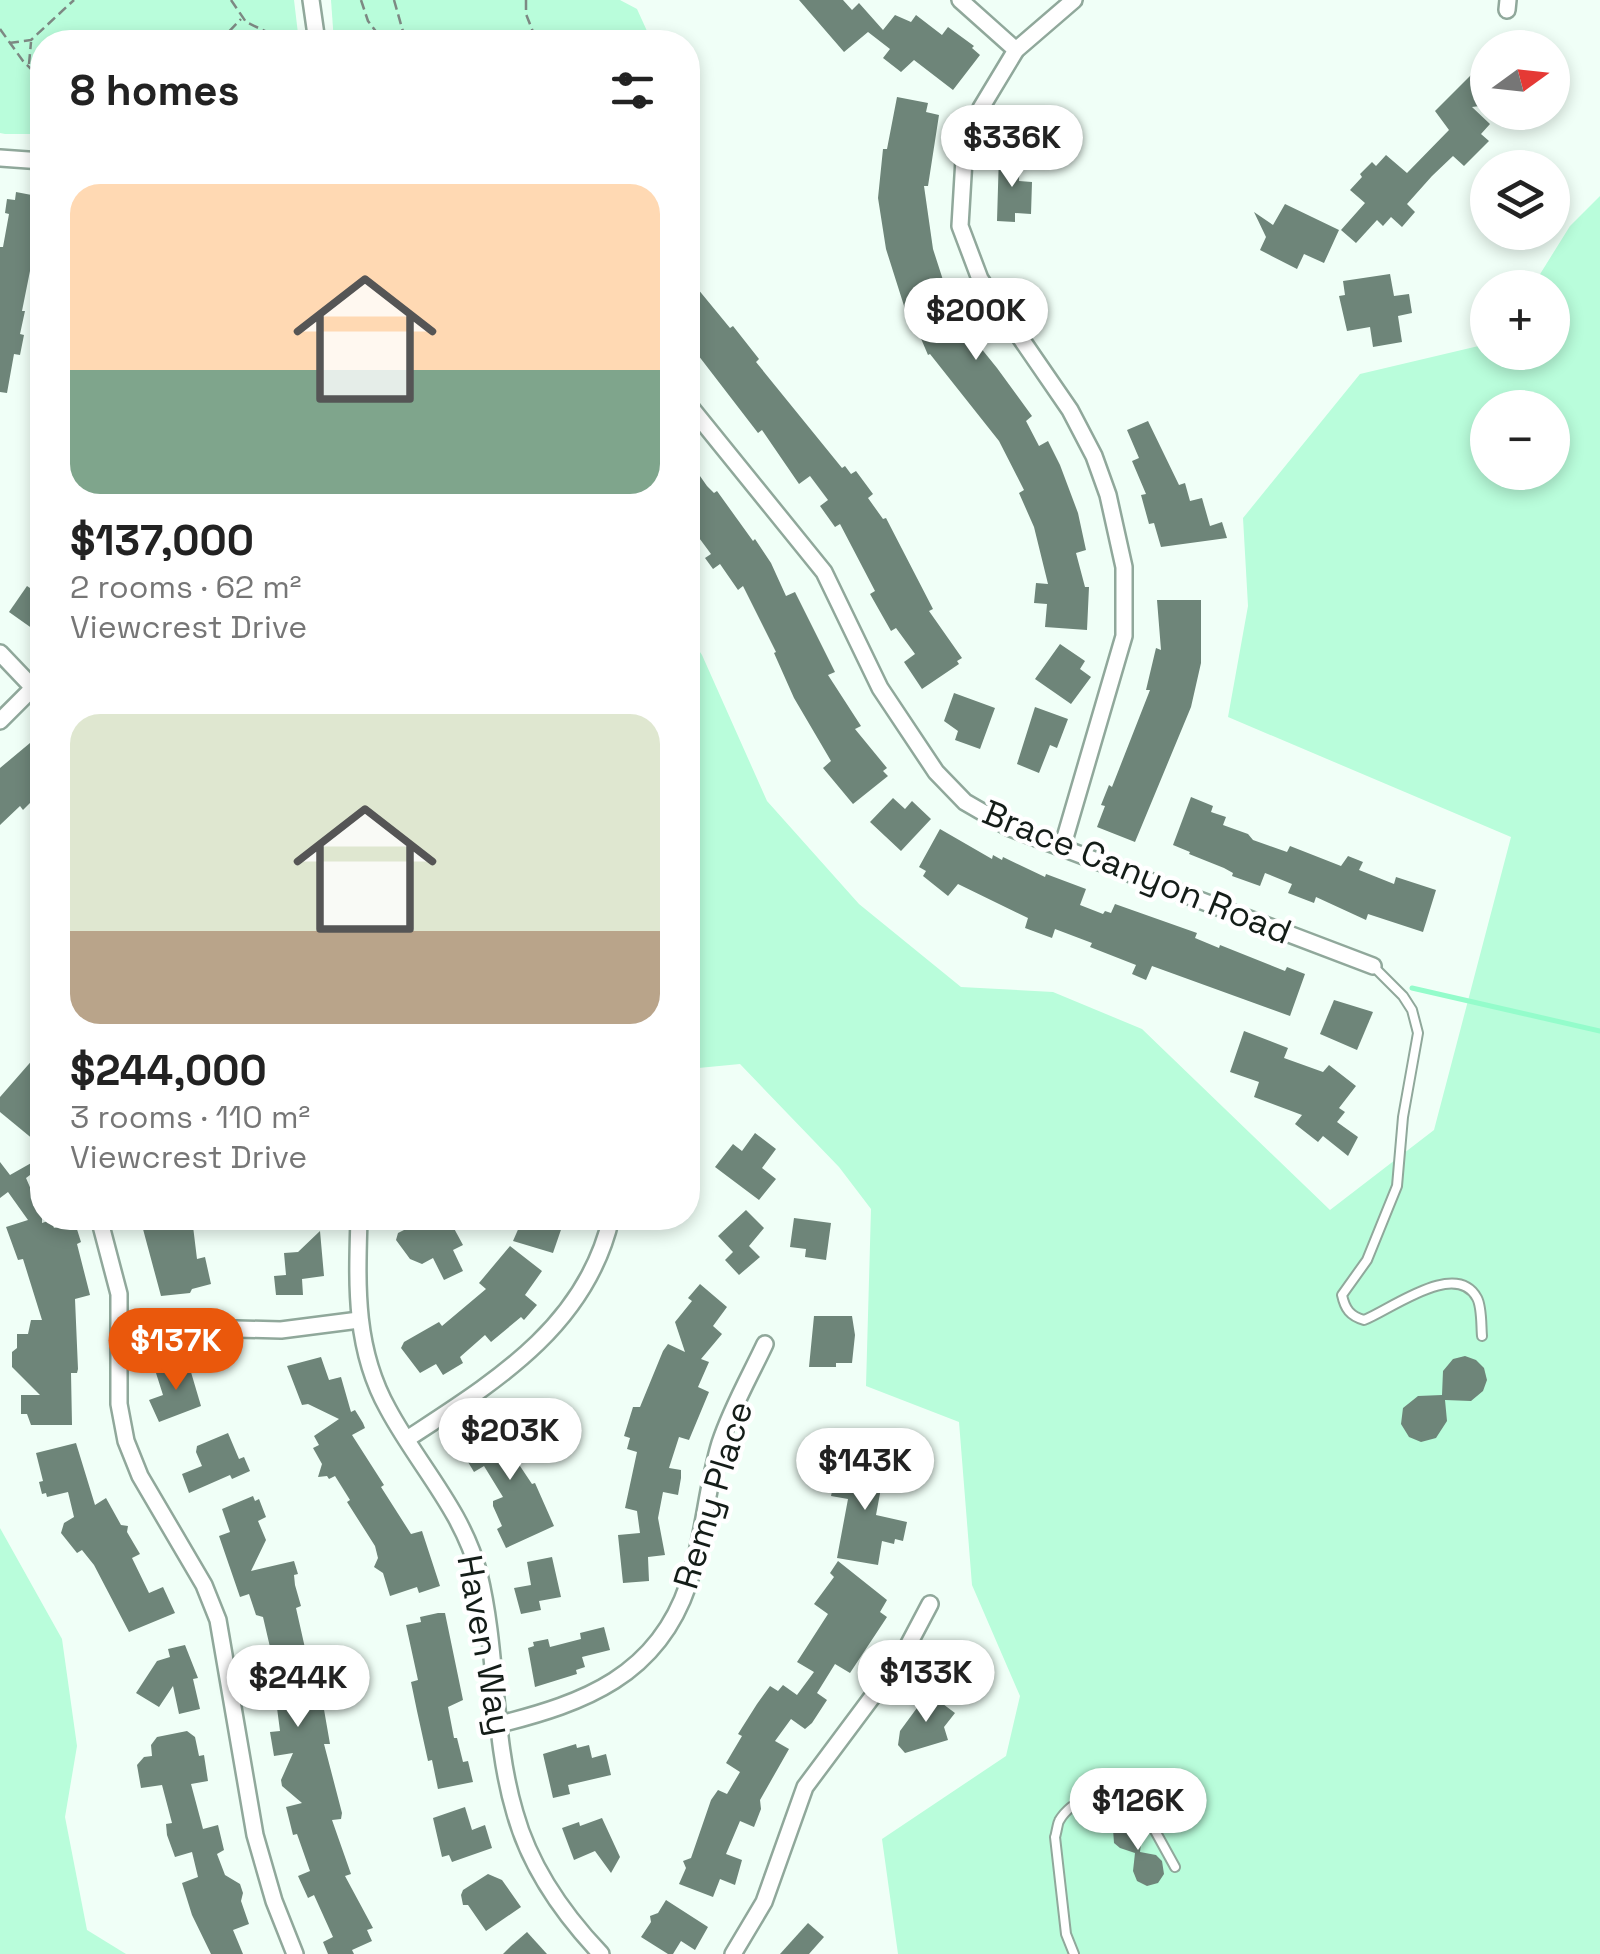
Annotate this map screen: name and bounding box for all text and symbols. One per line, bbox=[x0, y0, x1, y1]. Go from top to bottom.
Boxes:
north arrow bbox=[1470, 30, 1570, 130]
map controls bbox=[1470, 30, 1570, 490]
icon: filters bbox=[605, 63, 660, 118]
text: 8 homes bbox=[70, 64, 240, 117]
pin: $336K bbox=[942, 105, 1082, 190]
text: $336K bbox=[963, 117, 1061, 157]
button: layers bbox=[1470, 150, 1570, 250]
icon: home bbox=[275, 249, 455, 429]
button: + bbox=[1470, 270, 1570, 370]
pin: $200K bbox=[906, 278, 1046, 363]
text: $200K bbox=[926, 290, 1026, 330]
button: − bbox=[1470, 390, 1570, 490]
text: $137,000 bbox=[70, 514, 254, 567]
text: 2 rooms · 62 m² bbox=[70, 567, 302, 607]
text: Viewcrest Drive bbox=[70, 607, 307, 647]
icon: home bbox=[275, 779, 455, 959]
street label: Brace Canyon Road bbox=[976, 790, 1298, 954]
text: $244,000 bbox=[70, 1044, 267, 1097]
text: 3 rooms · 110 m² bbox=[70, 1097, 310, 1137]
text: Viewcrest Drive bbox=[70, 1137, 307, 1177]
pin: $137K bbox=[106, 1308, 246, 1393]
text: $137K bbox=[130, 1320, 222, 1360]
street label: Remy Place bbox=[664, 1396, 762, 1594]
pin: $203K bbox=[440, 1398, 580, 1483]
text: $203K bbox=[461, 1410, 559, 1450]
pin: $143K bbox=[795, 1428, 935, 1513]
text: $143K bbox=[818, 1440, 912, 1480]
street label: Haven Way bbox=[447, 1551, 523, 1739]
pin: $133K bbox=[856, 1640, 996, 1725]
pin: $244K bbox=[228, 1645, 368, 1730]
text: $133K bbox=[880, 1652, 972, 1692]
text: $244K bbox=[249, 1657, 347, 1697]
pin: $126K bbox=[1068, 1768, 1208, 1853]
text: $126K bbox=[1092, 1780, 1184, 1820]

